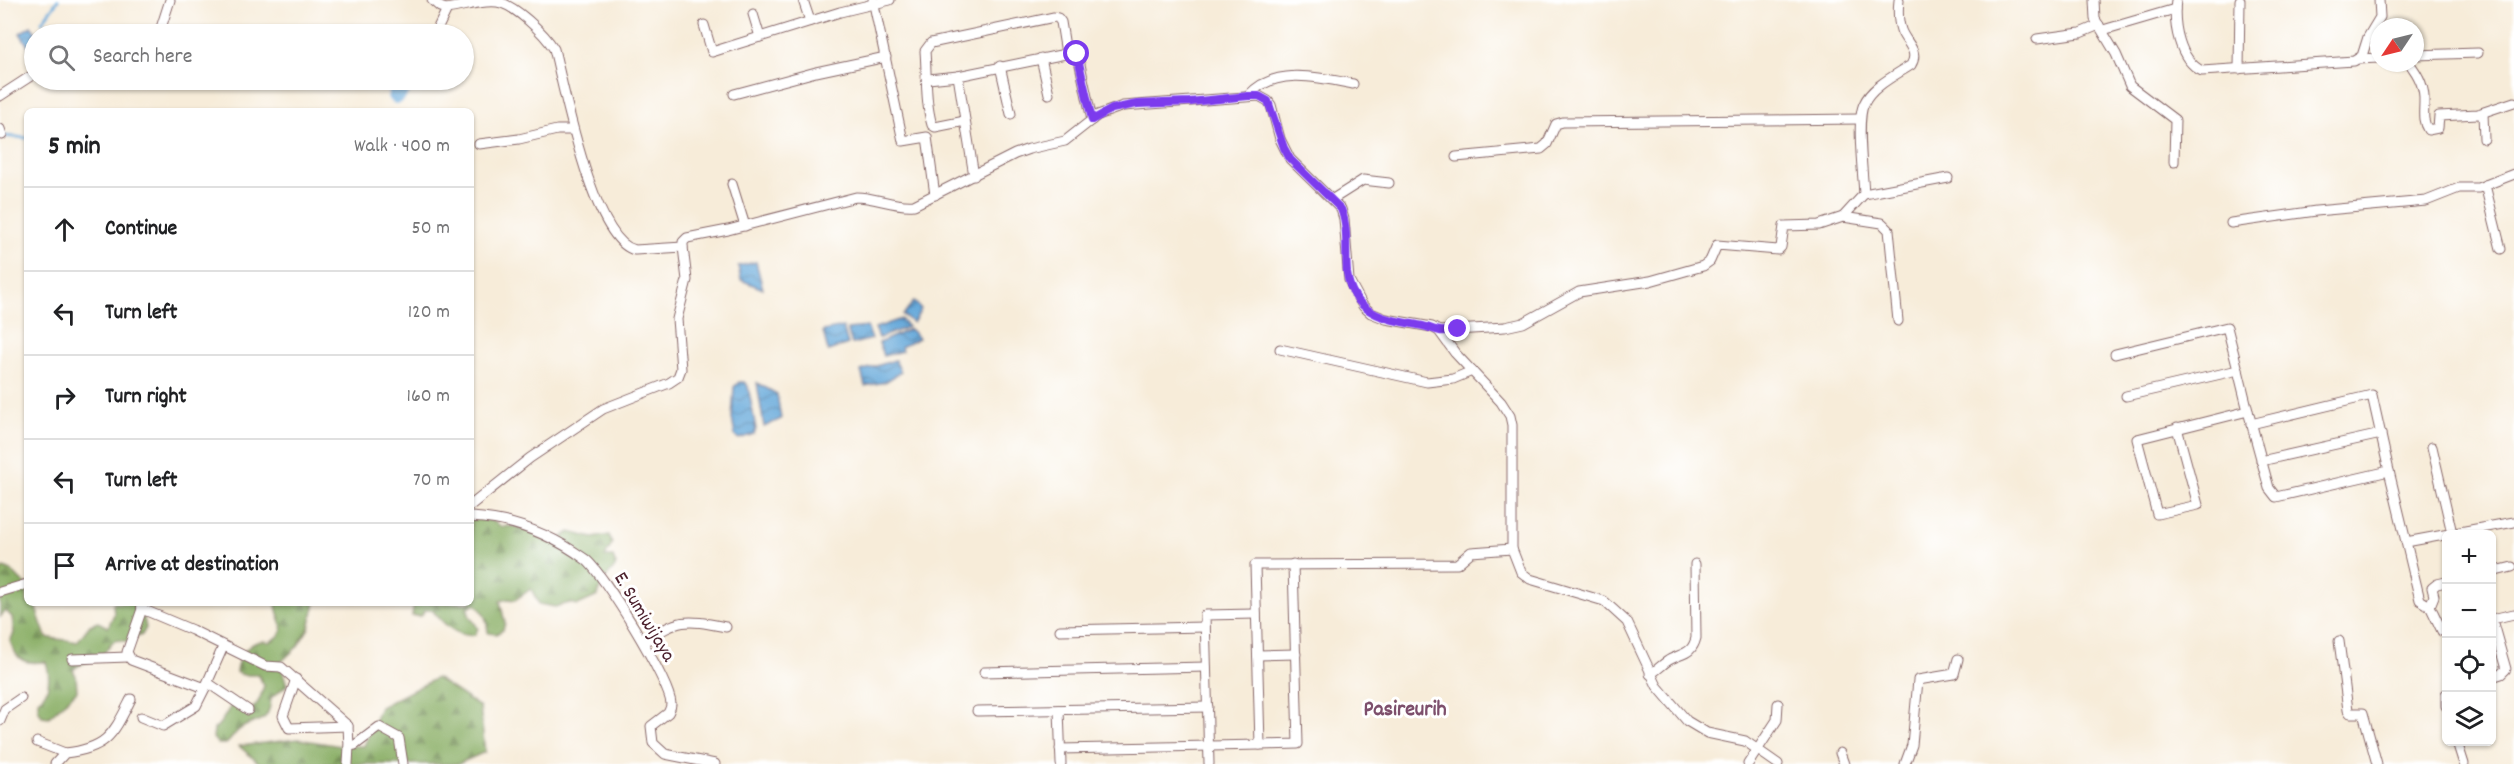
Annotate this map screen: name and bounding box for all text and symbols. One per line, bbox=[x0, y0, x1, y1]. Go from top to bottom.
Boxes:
north arrow bbox=[2370, 18, 2424, 72]
search box bbox=[24, 24, 474, 90]
route start bbox=[1063, 40, 1089, 66]
icon: search bbox=[45, 41, 78, 74]
text: Search here bbox=[93, 42, 192, 73]
text: 5 min bbox=[48, 129, 101, 166]
text: Walk · 400 m bbox=[354, 133, 450, 161]
icon: ahead bbox=[48, 213, 81, 246]
text: Continue bbox=[105, 214, 177, 245]
text: 50 m bbox=[412, 215, 450, 243]
icon: left bbox=[48, 297, 81, 330]
text: Turn left bbox=[105, 298, 177, 329]
text: 120 m bbox=[408, 299, 450, 327]
route end bbox=[1444, 315, 1470, 341]
icon: right bbox=[48, 381, 81, 414]
text: Turn right bbox=[105, 382, 187, 413]
text: 160 m bbox=[407, 383, 450, 411]
icon: left bbox=[48, 465, 81, 498]
text: Turn left bbox=[105, 466, 177, 497]
text: 70 m bbox=[413, 467, 450, 495]
map controls bbox=[2442, 530, 2496, 746]
button: + bbox=[2442, 530, 2496, 584]
icon: arrive bbox=[48, 549, 81, 582]
text: Arrive at destination bbox=[105, 550, 279, 581]
street label: E. Sumiwijaya bbox=[606, 567, 682, 668]
button: − bbox=[2442, 584, 2496, 638]
button: locate bbox=[2442, 638, 2496, 692]
button: layers bbox=[2442, 692, 2496, 746]
district label: Pasireurih bbox=[1363, 695, 1447, 726]

